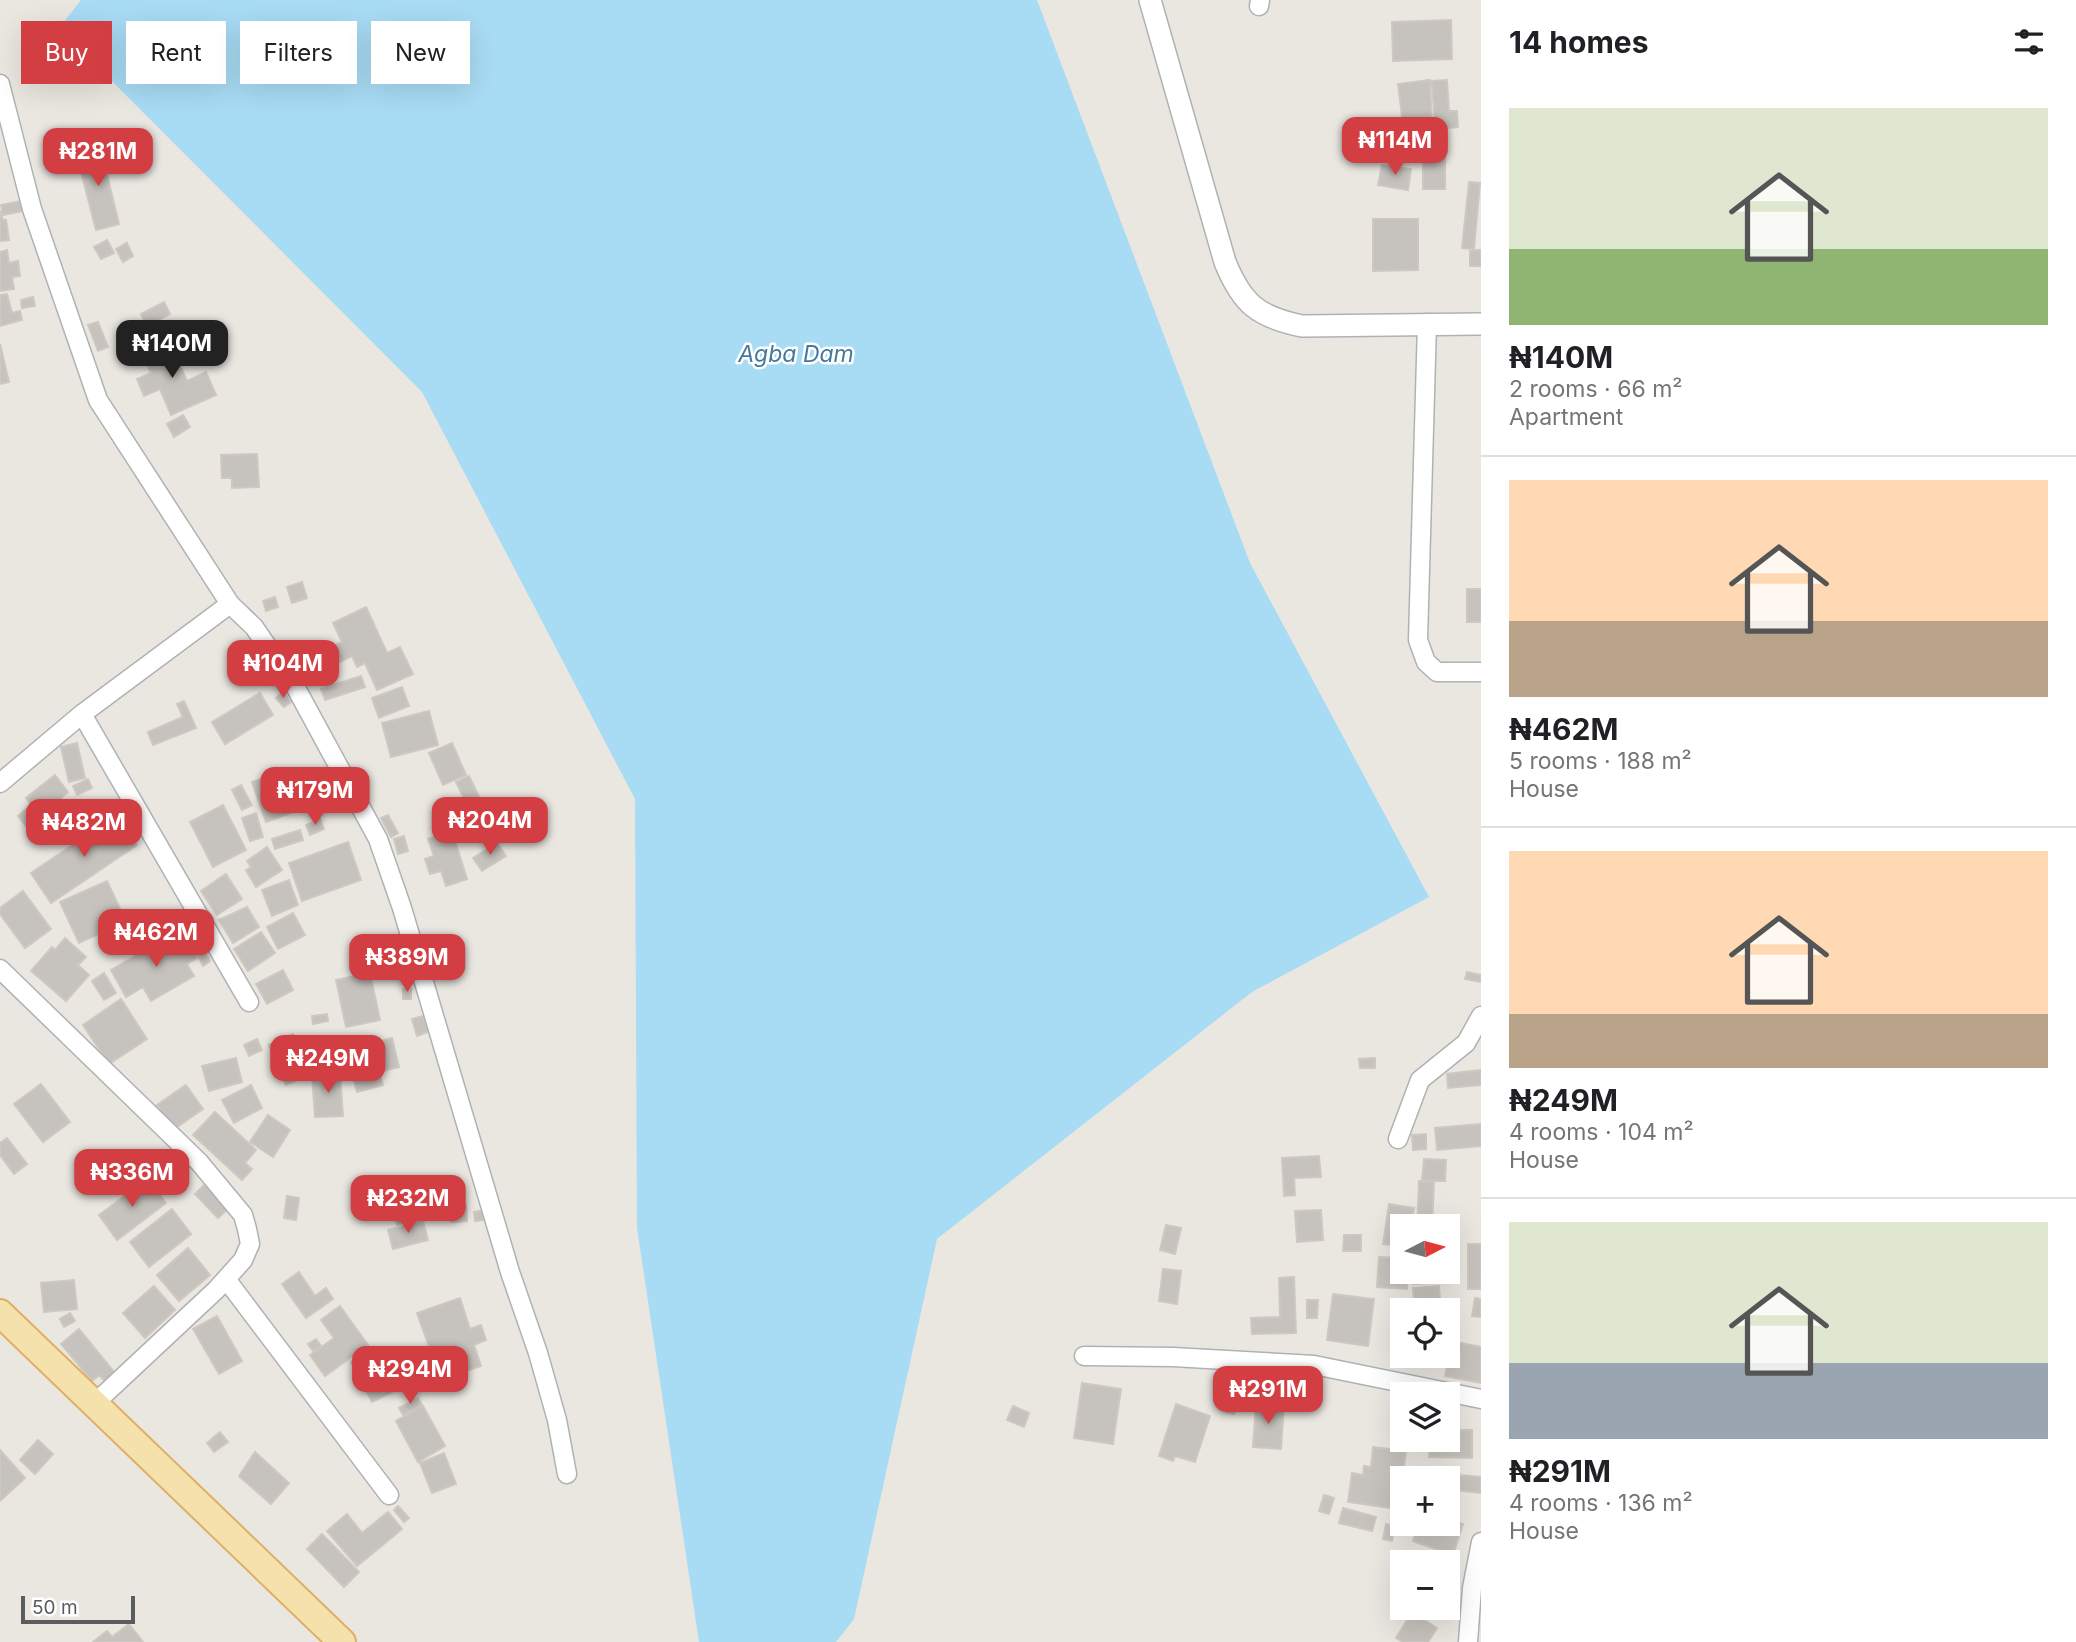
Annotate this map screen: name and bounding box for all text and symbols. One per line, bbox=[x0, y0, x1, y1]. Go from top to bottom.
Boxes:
chip: Buy bbox=[21, 21, 112, 84]
chip: Rent bbox=[126, 21, 226, 84]
chip: Filters bbox=[240, 21, 357, 84]
chip: New bbox=[371, 21, 470, 84]
icon: filters bbox=[2010, 23, 2048, 61]
text: 14 homes bbox=[1509, 24, 1648, 60]
pin: ₦114M bbox=[1346, 118, 1444, 177]
text: ₦114M bbox=[1358, 126, 1432, 154]
pin: ₦281M bbox=[49, 128, 147, 188]
text: ₦281M bbox=[59, 137, 137, 165]
icon: home bbox=[1716, 154, 1842, 280]
pin: ₦140M bbox=[123, 320, 221, 380]
text: ₦140M bbox=[132, 329, 212, 357]
text: ₦140M bbox=[1509, 339, 1613, 375]
water label: Agba Dam bbox=[737, 340, 854, 368]
text: 2 rooms · 66 m² bbox=[1509, 375, 1683, 403]
text: Apartment bbox=[1509, 403, 1623, 431]
icon: home bbox=[1716, 526, 1842, 652]
pin: ₦104M bbox=[234, 640, 332, 700]
text: ₦104M bbox=[243, 649, 323, 677]
text: ₦462M bbox=[1509, 711, 1618, 747]
text: 5 rooms · 188 m² bbox=[1509, 747, 1692, 775]
pin: ₦179M bbox=[266, 768, 364, 827]
text: House bbox=[1509, 775, 1579, 803]
text: ₦179M bbox=[277, 776, 353, 804]
pin: ₦204M bbox=[441, 798, 539, 857]
pin: ₦482M bbox=[35, 800, 133, 859]
text: ₦204M bbox=[448, 806, 532, 834]
text: ₦482M bbox=[42, 808, 126, 836]
icon: home bbox=[1716, 897, 1842, 1023]
pin: ₦462M bbox=[107, 909, 205, 969]
text: ₦462M bbox=[114, 918, 198, 946]
pin: ₦389M bbox=[358, 934, 456, 994]
text: ₦389M bbox=[365, 943, 449, 971]
pin: ₦249M bbox=[279, 1036, 377, 1095]
text: ₦249M bbox=[286, 1044, 370, 1072]
text: ₦249M bbox=[1509, 1082, 1618, 1118]
text: 4 rooms · 104 m² bbox=[1509, 1118, 1694, 1146]
text: House bbox=[1509, 1146, 1579, 1174]
pin: ₦336M bbox=[83, 1150, 181, 1209]
text: ₦336M bbox=[90, 1158, 174, 1186]
pin: ₦232M bbox=[359, 1176, 457, 1235]
text: ₦232M bbox=[367, 1184, 449, 1212]
north arrow bbox=[1390, 1214, 1460, 1284]
map controls bbox=[1390, 1214, 1460, 1620]
icon: home bbox=[1716, 1268, 1842, 1394]
button: locate bbox=[1390, 1298, 1460, 1368]
pin: ₦294M bbox=[361, 1346, 459, 1406]
text: ₦294M bbox=[368, 1355, 452, 1383]
pin: ₦291M bbox=[1219, 1366, 1317, 1426]
text: ₦291M bbox=[1229, 1375, 1307, 1403]
button: layers bbox=[1390, 1382, 1460, 1452]
text: ₦291M bbox=[1509, 1453, 1611, 1489]
button: + bbox=[1390, 1466, 1460, 1536]
text: 4 rooms · 136 m² bbox=[1509, 1489, 1693, 1517]
text: House bbox=[1509, 1517, 1579, 1545]
button: − bbox=[1390, 1550, 1460, 1620]
scale bar bbox=[21, 1593, 135, 1625]
text: 50 m bbox=[32, 1596, 78, 1619]

